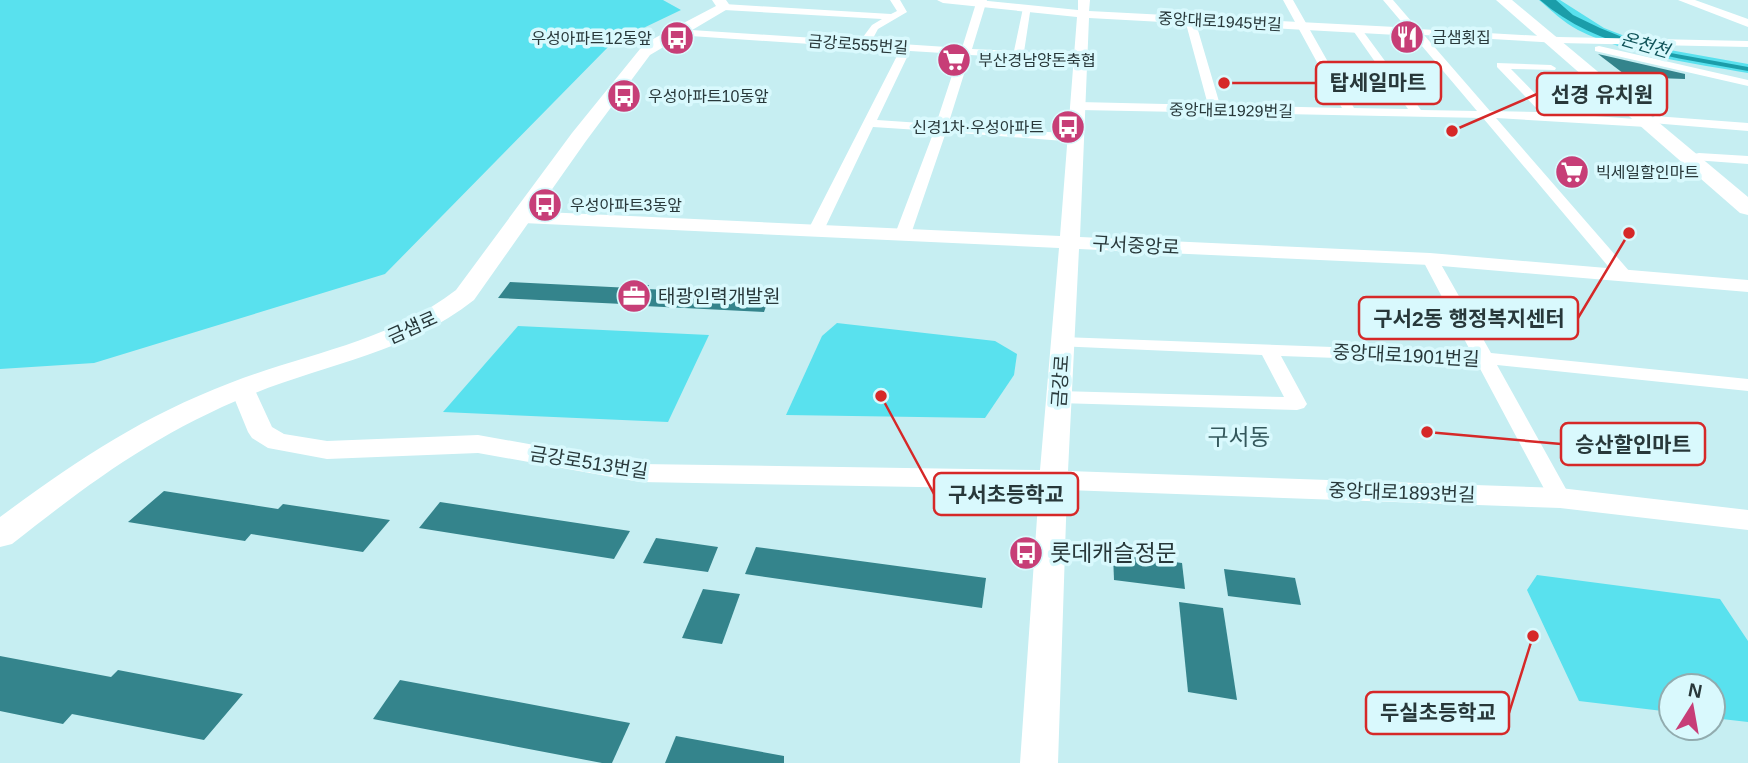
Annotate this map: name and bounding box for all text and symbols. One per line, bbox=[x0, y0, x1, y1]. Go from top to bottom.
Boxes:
street label: 중앙대로1945번길 bbox=[1158, 10, 1282, 33]
restaurant icon: 금샘횟집 bbox=[1388, 18, 1426, 56]
bus stop icon: 우성아파트12동앞 bbox=[658, 19, 696, 57]
place label: 금샘횟집 bbox=[1432, 29, 1491, 46]
water label: 온천천 bbox=[1618, 29, 1674, 62]
place label: 우성아파트12동앞 bbox=[531, 30, 652, 47]
street label: 금강로555번길 bbox=[807, 33, 909, 56]
supermarket icon: 부산경남양돈축협 bbox=[935, 41, 973, 79]
place label: 부산경남양돈축협 bbox=[978, 52, 1096, 69]
callout: 탑세일마트 bbox=[1316, 62, 1441, 104]
text: 탑세일마트 bbox=[1330, 71, 1426, 94]
callout: 선경 유치원 bbox=[1537, 73, 1667, 115]
bus stop icon: 우성아파트10동앞 bbox=[605, 77, 643, 115]
text: 선경 유치원 bbox=[1551, 83, 1653, 106]
place label: 우성아파트10동앞 bbox=[648, 88, 769, 105]
street label: 중앙대로1929번길 bbox=[1169, 101, 1293, 120]
bus stop icon: 신경1차·우성아파트 bbox=[1049, 108, 1087, 146]
place label: 신경1차·우성아파트 bbox=[912, 119, 1044, 136]
supermarket icon: 빅세일할인마트 bbox=[1553, 153, 1591, 191]
place label: 빅세일할인마트 bbox=[1596, 164, 1699, 181]
bus stop icon: 우성아파트3동앞 bbox=[526, 186, 564, 224]
place label: 우성아파트3동앞 bbox=[570, 197, 682, 214]
street label: 구서중앙로 bbox=[1092, 233, 1180, 258]
office icon: 태광인력개발원 bbox=[615, 277, 653, 315]
place label: 태광인력개발원 bbox=[658, 286, 780, 307]
callout: 구서2동 행정복지센터 bbox=[1359, 297, 1578, 339]
street label: 금샘로 bbox=[384, 307, 440, 348]
text: 구서2동 행정복지센터 bbox=[1373, 307, 1565, 330]
street label: 중앙대로1901번길 bbox=[1332, 341, 1480, 370]
street label: 금강로 bbox=[1048, 354, 1073, 408]
callout: 승산할인마트 bbox=[1561, 423, 1705, 465]
district label: 구서동 bbox=[1207, 424, 1271, 450]
text: 승산할인마트 bbox=[1575, 433, 1691, 456]
street label: 금강로513번길 bbox=[528, 443, 649, 482]
callout: 구서초등학교 bbox=[934, 473, 1078, 515]
street label: 중앙대로1893번길 bbox=[1328, 479, 1476, 506]
text: 구서초등학교 bbox=[948, 483, 1064, 506]
bus stop icon: 롯데캐슬정문 bbox=[1007, 534, 1045, 572]
place label: 롯데캐슬정문 bbox=[1050, 540, 1177, 566]
north arrow bbox=[1657, 672, 1727, 742]
text: N bbox=[1686, 679, 1704, 702]
callout: 두실초등학교 bbox=[1366, 692, 1509, 734]
text: 두실초등학교 bbox=[1380, 701, 1496, 724]

